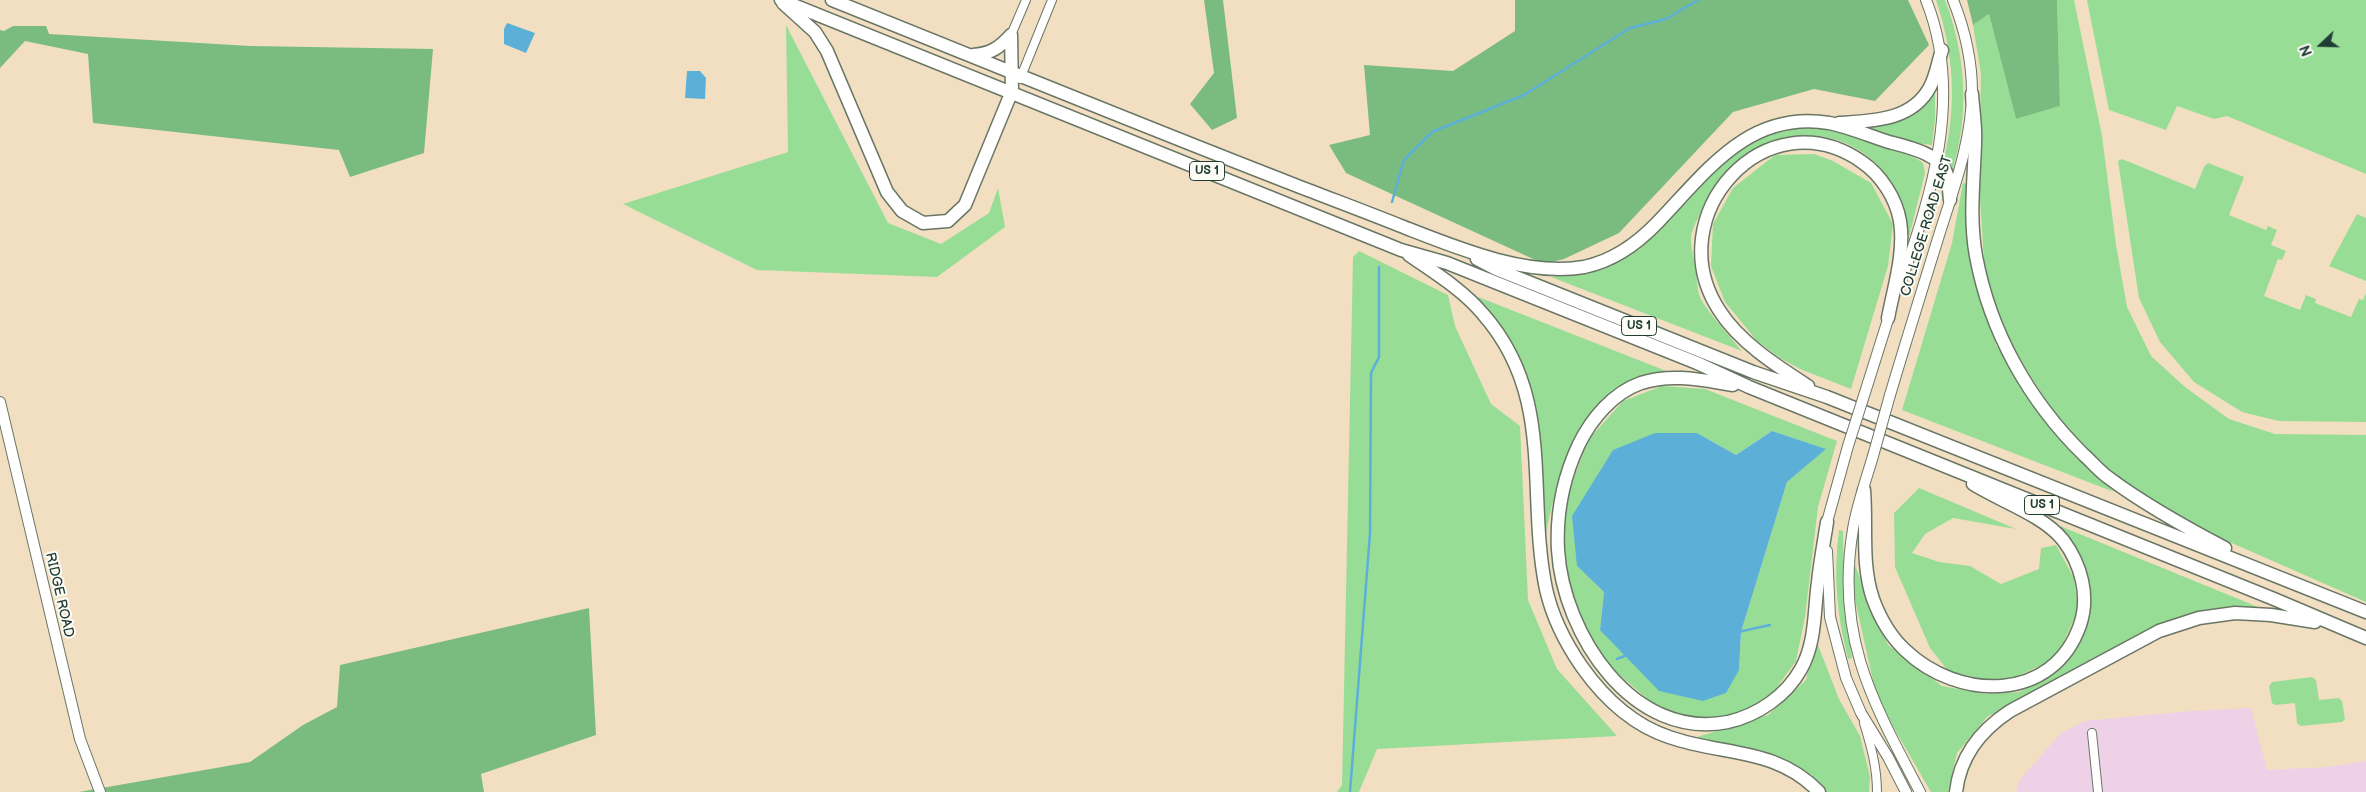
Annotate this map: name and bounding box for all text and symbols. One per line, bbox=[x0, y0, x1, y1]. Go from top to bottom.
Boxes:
north arrow bbox=[2296, 20, 2346, 70]
text: N bbox=[2297, 43, 2316, 59]
street label: COLLEGE ROAD EAST bbox=[1898, 154, 1956, 298]
road number: US 1 bbox=[1190, 162, 1224, 180]
road number: US 1 bbox=[1622, 316, 1656, 336]
road number: US 1 bbox=[2024, 496, 2060, 514]
street label: RIDGE ROAD bbox=[41, 551, 77, 639]

